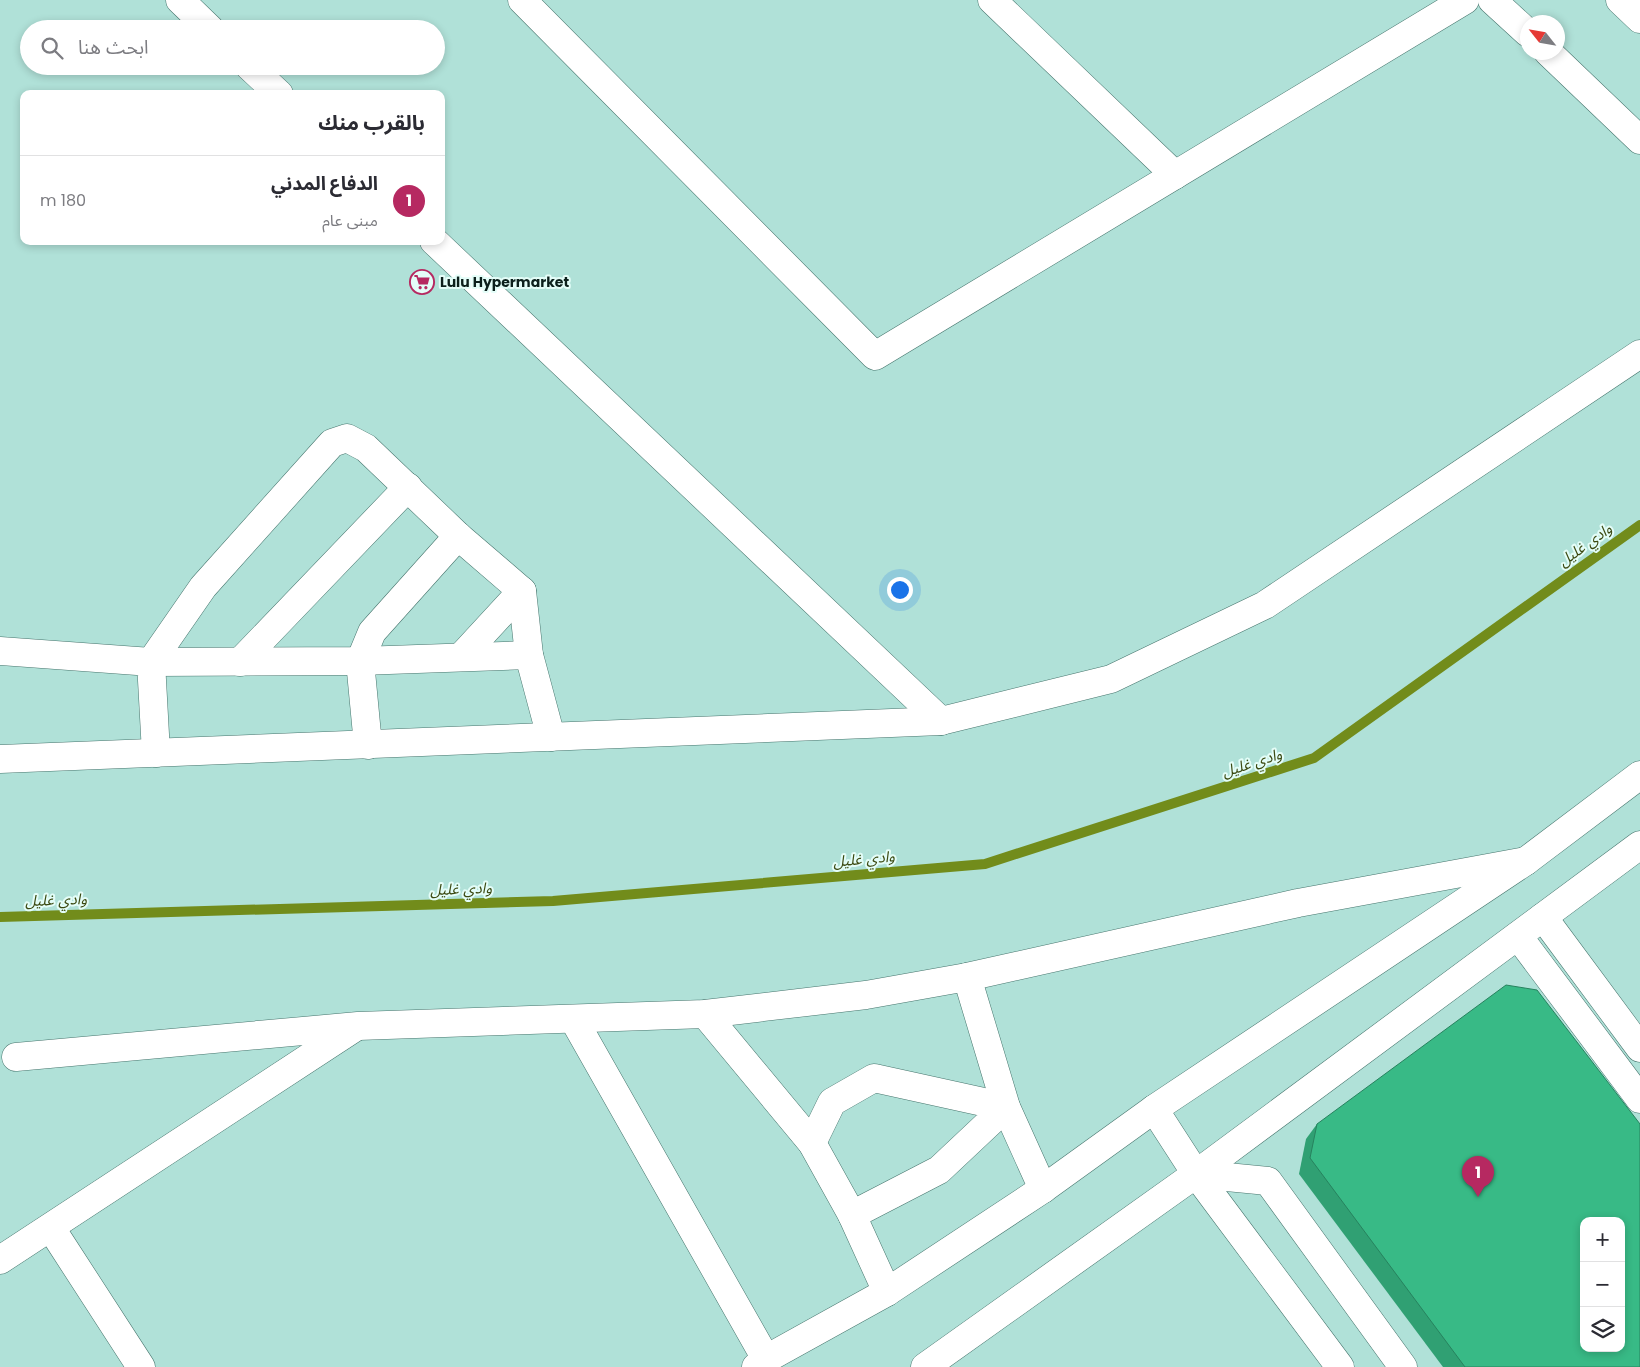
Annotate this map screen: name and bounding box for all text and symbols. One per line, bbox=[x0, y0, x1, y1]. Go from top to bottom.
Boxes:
north arrow bbox=[1520, 15, 1565, 60]
search box bbox=[20, 20, 445, 75]
icon: search bbox=[38, 34, 66, 62]
text: ابحث هنا bbox=[78, 34, 149, 61]
text: بالقرب منك bbox=[318, 108, 425, 137]
text: الدفاع المدني bbox=[271, 170, 378, 197]
text: 180 m bbox=[40, 189, 86, 212]
text: 1 bbox=[406, 189, 412, 212]
text: مبنى عام bbox=[322, 209, 378, 232]
supermarket icon: Lulu Hypermarket bbox=[409, 269, 435, 295]
place label: Lulu Hypermarket bbox=[440, 272, 569, 292]
water label: وادي غليل bbox=[1553, 518, 1617, 572]
your location bbox=[887, 577, 913, 603]
water label: وادي غليل bbox=[1219, 743, 1285, 783]
water label: وادي غليل bbox=[832, 845, 896, 873]
water label: وادي غليل bbox=[430, 877, 493, 902]
water label: وادي غليل bbox=[25, 888, 88, 913]
pin: 1 bbox=[1462, 1156, 1494, 1197]
map controls bbox=[1580, 1217, 1625, 1352]
button: + bbox=[1580, 1217, 1625, 1262]
button: − bbox=[1580, 1262, 1625, 1307]
button: layers bbox=[1580, 1307, 1625, 1352]

